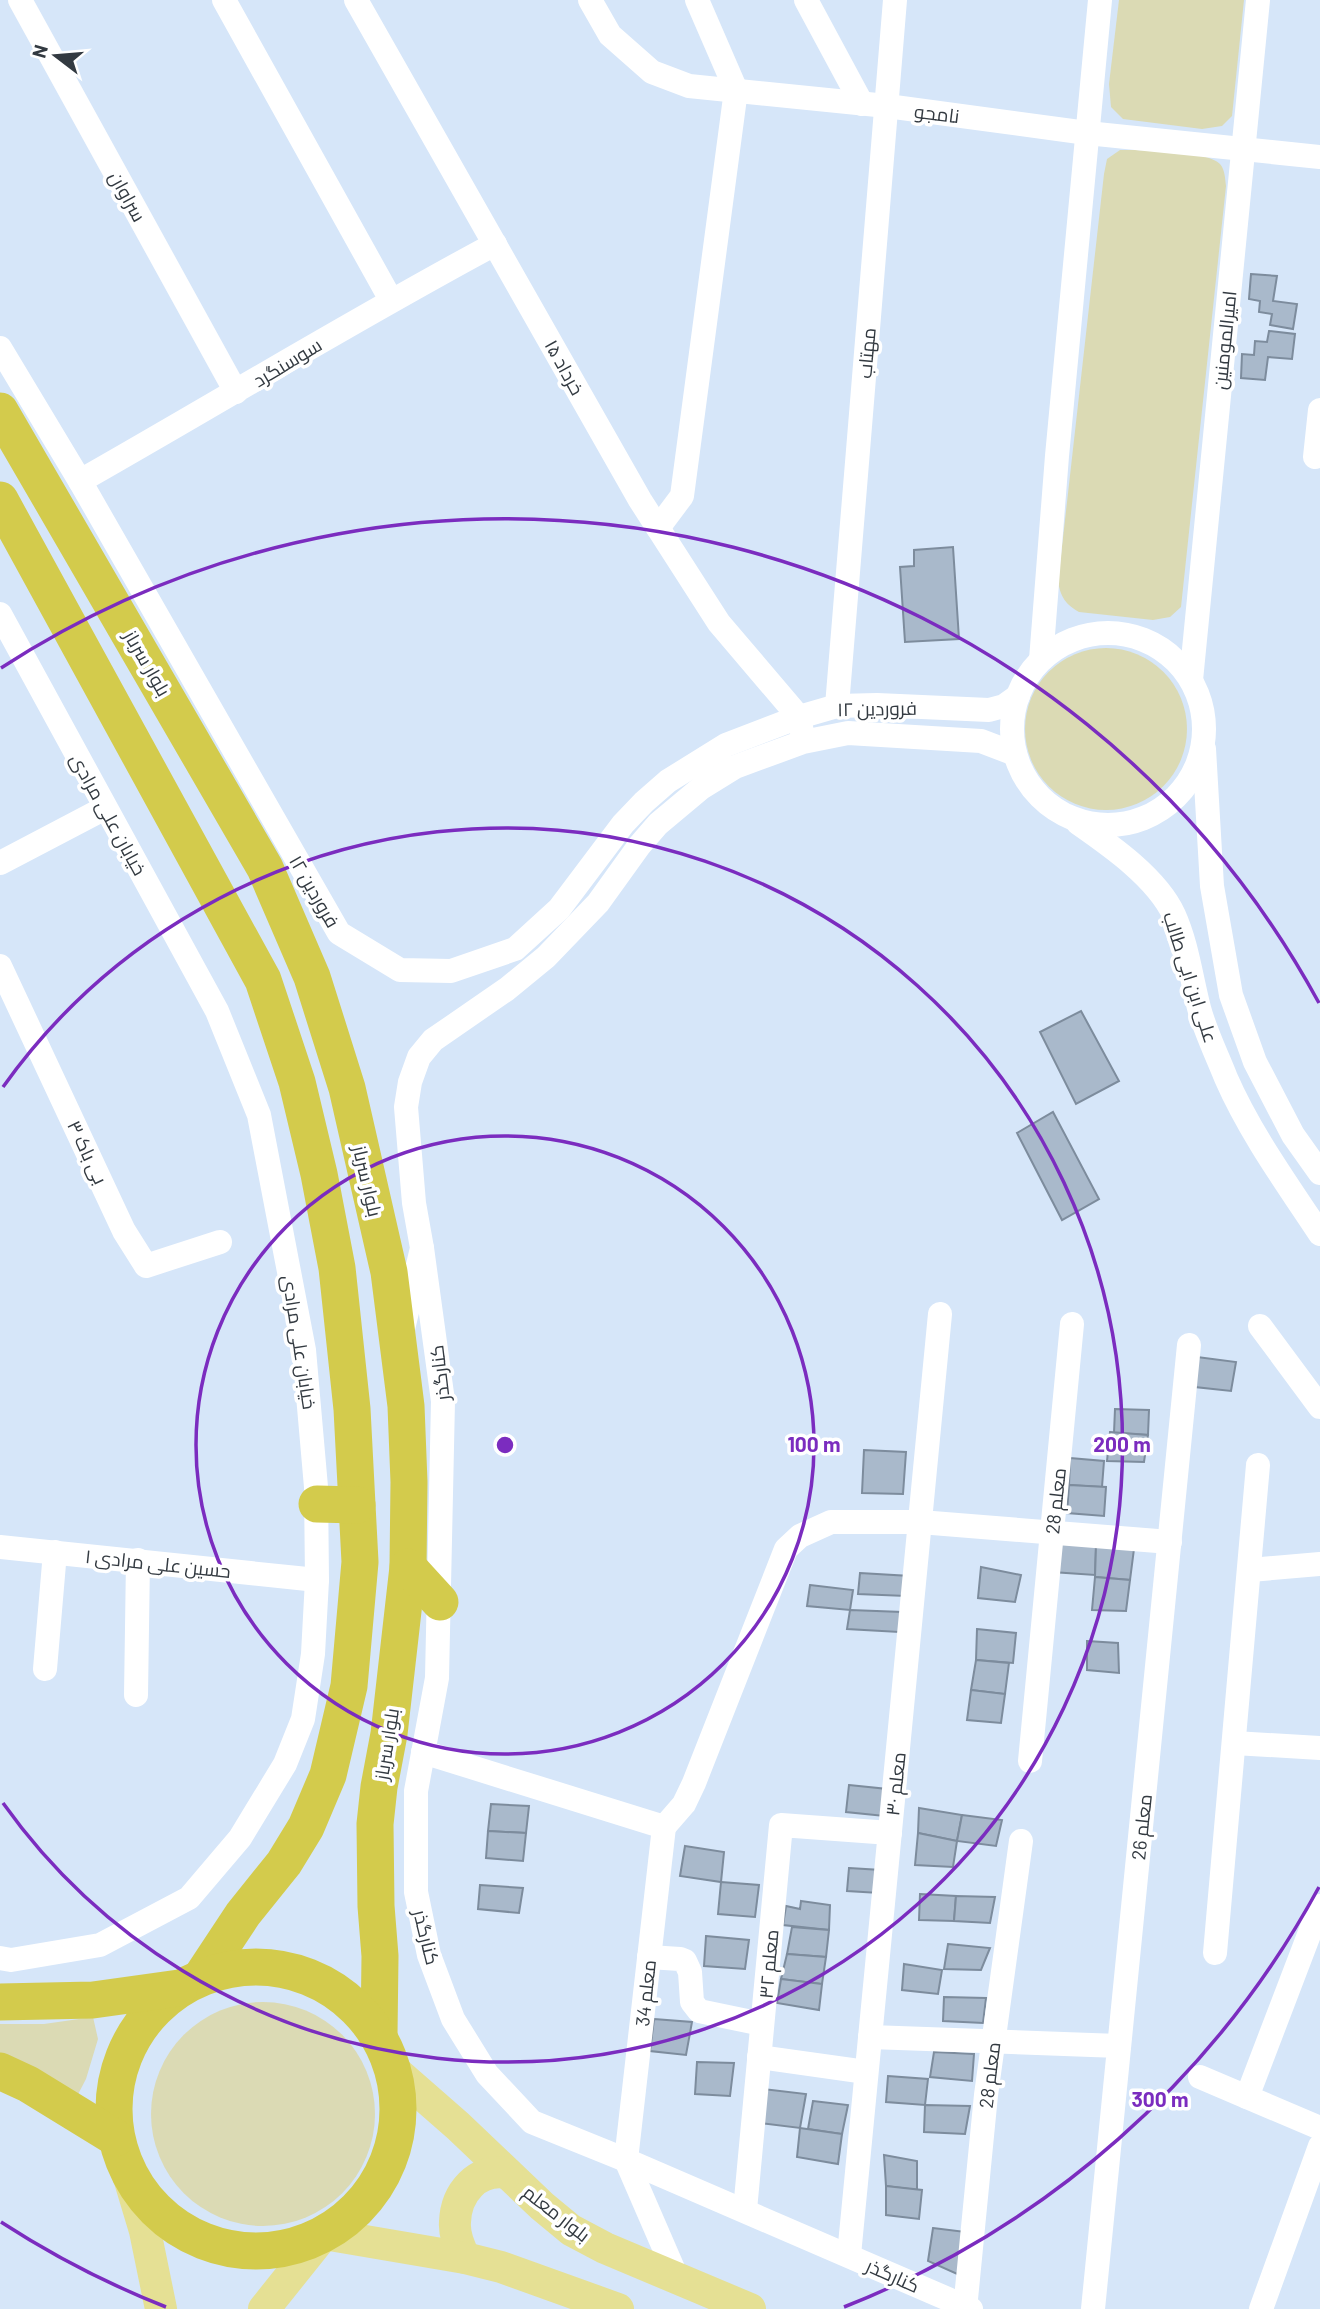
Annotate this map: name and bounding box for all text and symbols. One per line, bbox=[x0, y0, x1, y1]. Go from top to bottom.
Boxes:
north arrow bbox=[21, 21, 91, 91]
text: N bbox=[26, 42, 52, 60]
street label: نامجو bbox=[913, 99, 961, 128]
street label: سراوان bbox=[104, 167, 151, 226]
street label: امیرالمومنین bbox=[1207, 289, 1242, 391]
street label: مهتاب bbox=[852, 327, 881, 379]
street label: سوسنگرد bbox=[248, 332, 326, 392]
street label: ۱۵ خرداد bbox=[540, 335, 590, 399]
street label: بلوار سرباز bbox=[119, 625, 176, 701]
street label: ۱۲ فروردین bbox=[837, 696, 917, 721]
street label: خیابان علی مرادی bbox=[65, 749, 152, 879]
street label: ۱۲ فروردین bbox=[284, 851, 345, 932]
street label: علی ابن ابی طالب bbox=[1158, 909, 1223, 1046]
street label: بی باک ۳ bbox=[62, 1116, 113, 1188]
street label: بلوار سرباز bbox=[347, 1142, 387, 1219]
street label: خیابان علی مرادی bbox=[277, 1273, 322, 1411]
street label: کنارگذر bbox=[424, 1344, 455, 1403]
text: 100 m bbox=[787, 1431, 841, 1456]
text: 200 m bbox=[1093, 1431, 1151, 1456]
centre of rings bbox=[493, 1433, 517, 1457]
street label: معلم 28 bbox=[1040, 1467, 1073, 1536]
street label: حسین علی مرادی ۱ bbox=[84, 1544, 232, 1583]
street label: بلوار سرباز bbox=[369, 1706, 404, 1783]
street label: معلم ۳۰ bbox=[880, 1751, 913, 1817]
street label: معلم 26 bbox=[1126, 1793, 1159, 1862]
street label: کنارگذر bbox=[408, 1906, 445, 1967]
street label: معلم ۳۲ bbox=[754, 1928, 785, 2000]
street label: معلم 34 bbox=[630, 1959, 663, 2028]
street label: معلم 28 bbox=[974, 2041, 1007, 2110]
text: 300 m bbox=[1131, 2086, 1189, 2111]
street label: بلوار معلم bbox=[517, 2180, 595, 2249]
street label: کنارگذر bbox=[861, 2253, 923, 2298]

